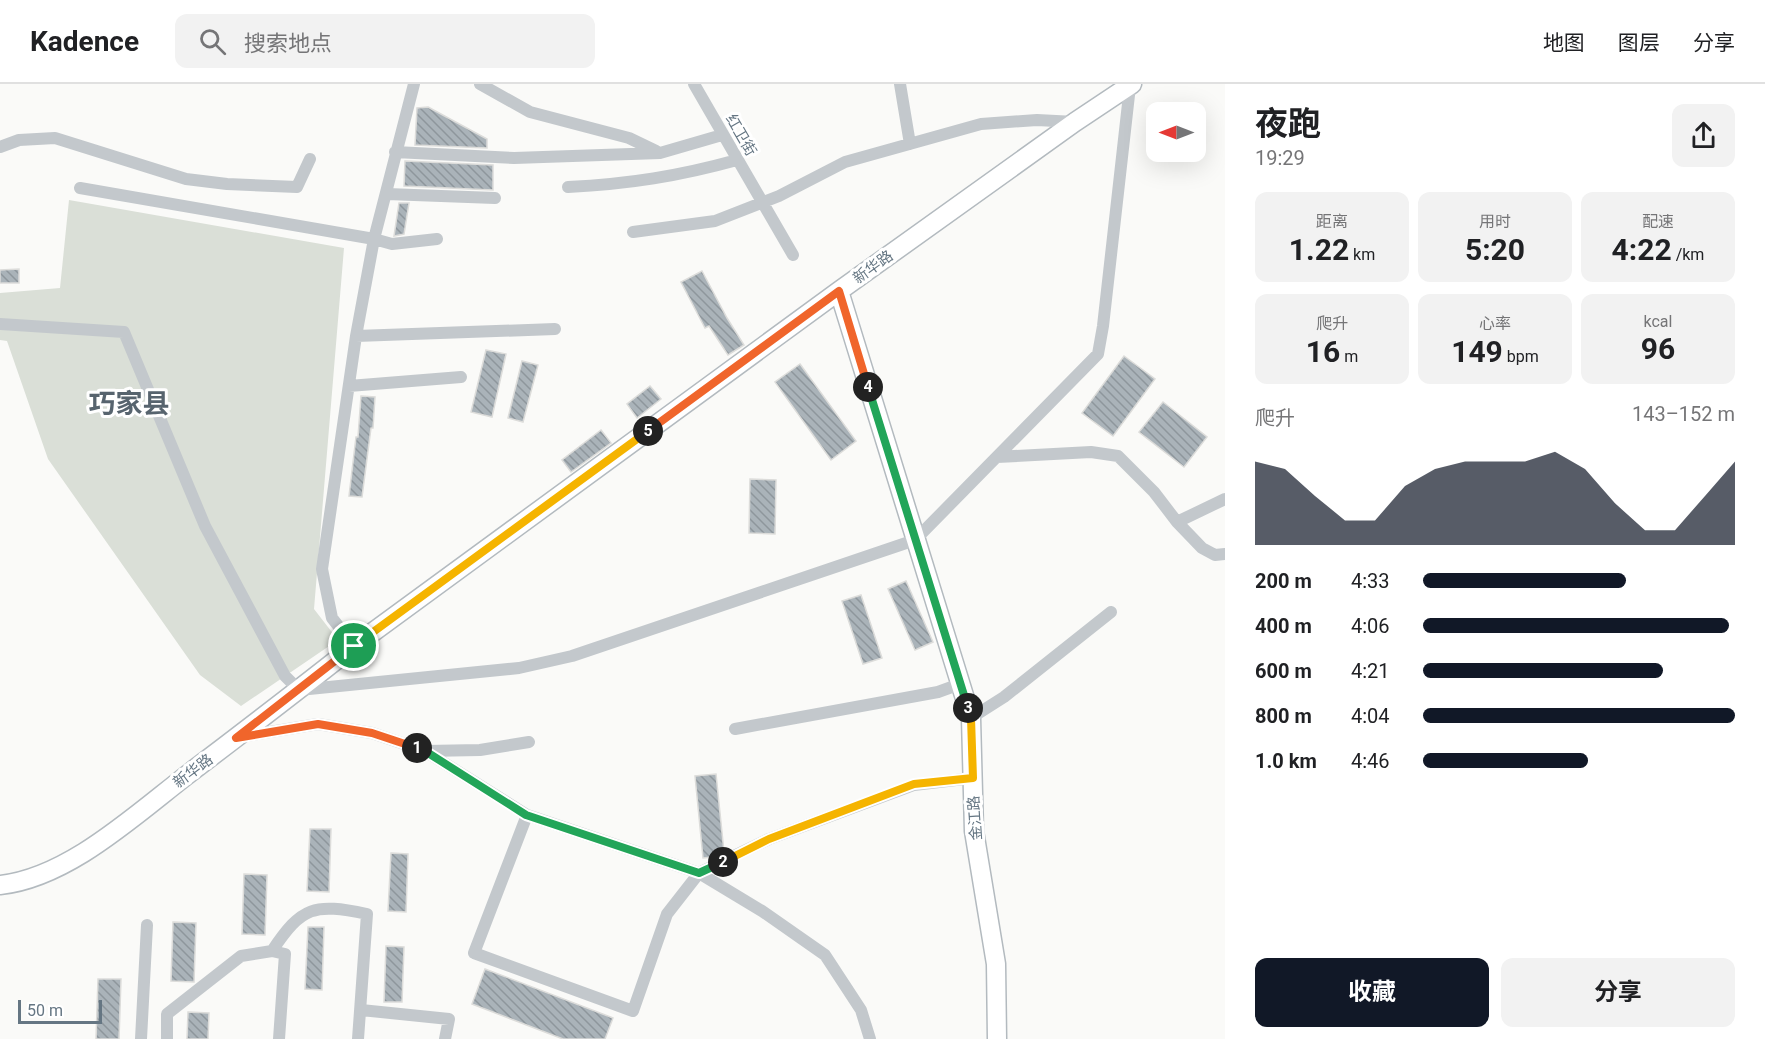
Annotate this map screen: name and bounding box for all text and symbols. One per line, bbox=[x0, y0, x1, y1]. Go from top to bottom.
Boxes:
search box bbox=[175, 14, 595, 68]
text: Kadence bbox=[30, 25, 139, 58]
icon: search bbox=[196, 25, 229, 58]
text: 搜索地点 bbox=[244, 31, 332, 56]
text: 地图 bbox=[1543, 31, 1585, 55]
text: 图层 bbox=[1618, 31, 1660, 55]
text: 分享 bbox=[1693, 31, 1735, 55]
north arrow bbox=[1146, 102, 1206, 162]
map controls bbox=[1146, 102, 1206, 162]
text: 夜跑 bbox=[1255, 104, 1321, 143]
button: share bbox=[1672, 104, 1735, 167]
street label: 红卫街 bbox=[722, 111, 760, 159]
text: 19:29 bbox=[1255, 146, 1305, 170]
text: 距离 bbox=[1316, 212, 1348, 231]
text: 用时 bbox=[1479, 212, 1511, 231]
text: 配速 bbox=[1642, 212, 1674, 231]
text: 1.22 bbox=[1289, 232, 1349, 267]
text: 5:20 bbox=[1465, 232, 1525, 267]
text: 4:22 bbox=[1612, 232, 1672, 267]
text: km bbox=[1349, 245, 1375, 264]
text: /km bbox=[1672, 245, 1704, 264]
street label: 新华路 bbox=[850, 246, 896, 288]
text: kcal bbox=[1644, 312, 1672, 331]
text: 爬升 bbox=[1316, 314, 1348, 333]
text: 心率 bbox=[1479, 314, 1511, 333]
text: 96 bbox=[1641, 331, 1675, 366]
text: 16 bbox=[1306, 334, 1340, 369]
text: 149 bbox=[1451, 334, 1503, 369]
text: m bbox=[1340, 347, 1358, 366]
text: bpm bbox=[1503, 347, 1539, 366]
pin: 4 bbox=[853, 372, 883, 402]
text: 4 bbox=[863, 377, 873, 396]
district label: 巧家县 bbox=[89, 388, 170, 420]
text: 143–152 m bbox=[1632, 402, 1735, 426]
text: 爬升 bbox=[1255, 406, 1295, 430]
pin: 5 bbox=[633, 416, 663, 446]
text: 5 bbox=[643, 421, 653, 440]
text: 200 m bbox=[1255, 569, 1312, 593]
text: 4:33 bbox=[1351, 569, 1390, 593]
text: 400 m bbox=[1255, 614, 1312, 638]
text: 4:06 bbox=[1351, 614, 1390, 638]
pin bbox=[328, 620, 379, 671]
icon: arrive bbox=[337, 629, 370, 662]
text: 600 m bbox=[1255, 659, 1312, 683]
text: 4:21 bbox=[1351, 659, 1390, 683]
pin: 3 bbox=[953, 693, 983, 723]
text: 3 bbox=[963, 698, 973, 717]
text: 800 m bbox=[1255, 704, 1312, 728]
text: 4:04 bbox=[1351, 704, 1390, 728]
pin: 1 bbox=[402, 733, 432, 763]
text: 1 bbox=[412, 738, 422, 757]
text: 1.0 km bbox=[1255, 749, 1317, 773]
text: 4:46 bbox=[1351, 749, 1390, 773]
street label: 新华路 bbox=[170, 750, 216, 792]
street label: 金江路 bbox=[964, 795, 986, 841]
pin: 2 bbox=[708, 847, 738, 877]
text: 2 bbox=[718, 852, 728, 871]
button: 收藏 bbox=[1255, 958, 1489, 1027]
button: 分享 bbox=[1501, 958, 1735, 1027]
scale bar bbox=[18, 997, 102, 1024]
text: 50 m bbox=[27, 1001, 63, 1020]

